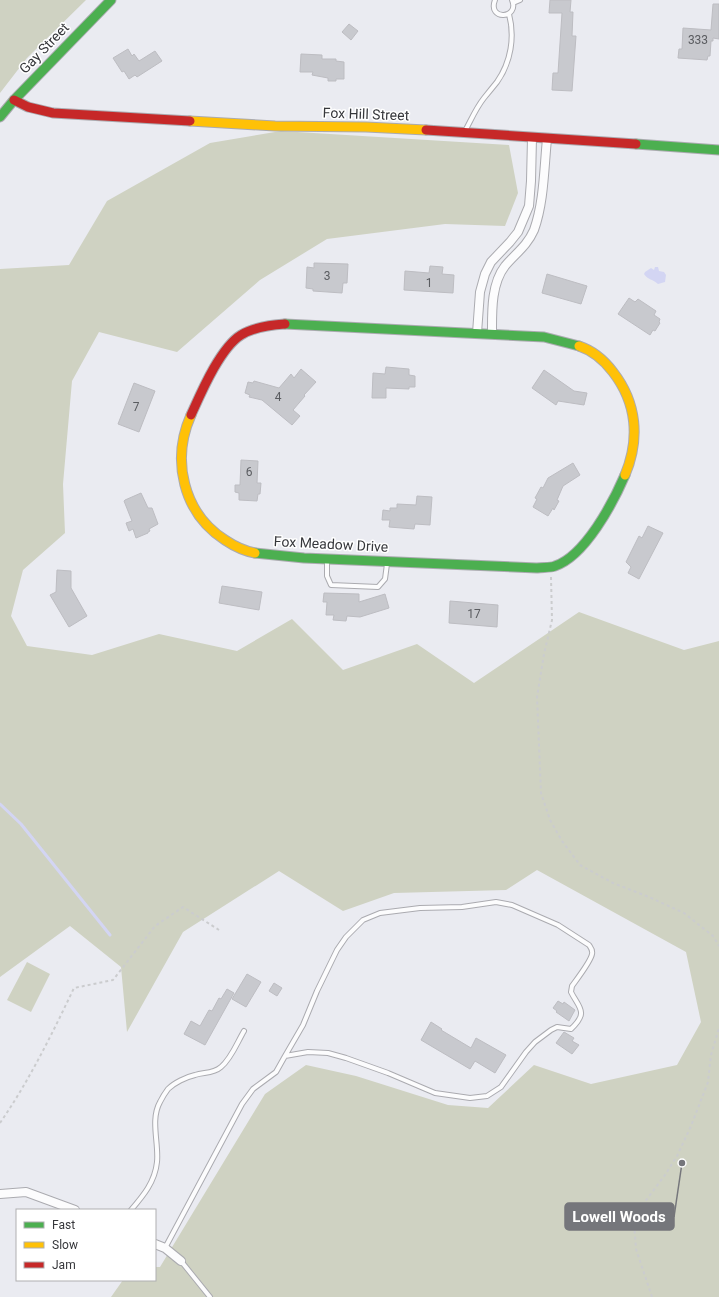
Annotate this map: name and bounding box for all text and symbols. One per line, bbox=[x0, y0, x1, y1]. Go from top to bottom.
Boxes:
street label: Gay Street bbox=[16, 19, 72, 77]
house number: 333 bbox=[688, 33, 708, 47]
street label: Fox Hill Street bbox=[323, 104, 410, 124]
house number: 3 bbox=[324, 269, 330, 283]
house number: 1 bbox=[426, 276, 432, 290]
house number: 4 bbox=[275, 390, 282, 404]
house number: 7 bbox=[133, 400, 140, 414]
house number: 6 bbox=[246, 465, 253, 479]
street label: Fox Meadow Drive bbox=[273, 533, 389, 555]
house number: 17 bbox=[467, 607, 481, 621]
callout: Lowell Woods bbox=[565, 1203, 674, 1230]
text: Lowell Woods bbox=[572, 1208, 666, 1226]
legend bbox=[16, 1209, 156, 1281]
text: Fast bbox=[52, 1218, 75, 1232]
text: Slow bbox=[52, 1238, 78, 1252]
text: Jam bbox=[52, 1258, 76, 1272]

